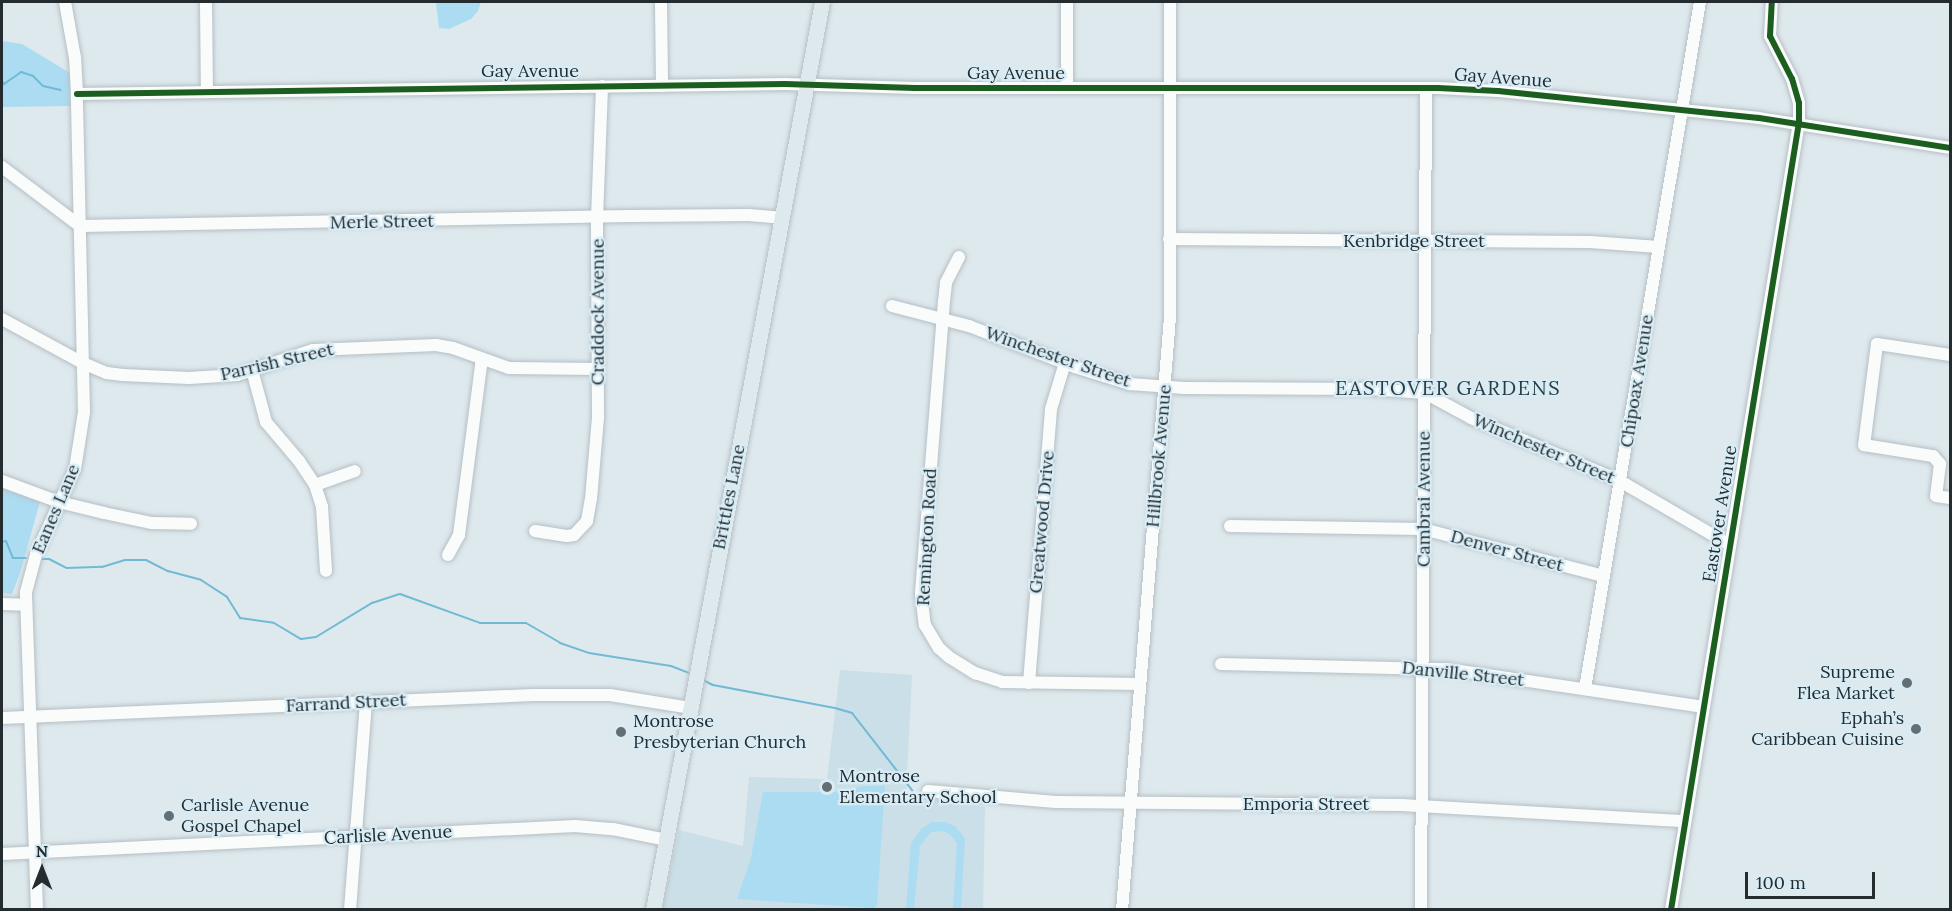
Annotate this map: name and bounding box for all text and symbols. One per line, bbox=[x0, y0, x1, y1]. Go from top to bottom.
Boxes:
street label: Gay Avenue bbox=[481, 60, 579, 82]
street label: Gay Avenue bbox=[967, 62, 1065, 84]
street label: Gay Avenue bbox=[1453, 64, 1553, 92]
street label: Merle Street bbox=[330, 210, 434, 234]
street label: Kenbridge Street bbox=[1343, 230, 1485, 252]
street label: Craddock Avenue bbox=[587, 239, 609, 385]
street label: Chipoax Avenue bbox=[1616, 313, 1658, 449]
street label: Winchester Street bbox=[982, 322, 1134, 392]
street label: Parrish Street bbox=[218, 338, 336, 386]
district label: EASTOVER GARDENS bbox=[1335, 375, 1561, 399]
street label: Hillbrook Avenue bbox=[1142, 384, 1176, 528]
street label: Winchester Street bbox=[1470, 409, 1618, 489]
street label: Cambrai Avenue bbox=[1413, 431, 1435, 567]
street label: Brittles Lane bbox=[708, 443, 750, 551]
street label: Eastover Avenue bbox=[1698, 444, 1742, 584]
street label: Greatwood Drive bbox=[1025, 450, 1059, 594]
street label: Eanes Lane bbox=[27, 461, 85, 557]
street label: Remington Road bbox=[913, 468, 941, 606]
street label: Denver Street bbox=[1448, 526, 1566, 576]
street label: Danville Street bbox=[1401, 657, 1525, 691]
place label: Supreme Flea Market bbox=[1797, 662, 1895, 704]
marker: Supreme Flea Market bbox=[1900, 676, 1914, 690]
street label: Farrand Street bbox=[285, 689, 407, 717]
place label: Ephah’s Caribbean Cuisine bbox=[1751, 708, 1904, 750]
place label: Montrose Presbyterian Church bbox=[633, 711, 806, 754]
marker: Ephah’s Caribbean Cuisine bbox=[1909, 722, 1923, 736]
marker: Montrose Presbyterian Church bbox=[614, 725, 628, 739]
place label: Montrose Elementary School bbox=[839, 766, 997, 808]
marker: Montrose Elementary School bbox=[820, 780, 834, 794]
street label: Emporia Street bbox=[1243, 793, 1369, 815]
place label: Carlisle Avenue Gospel Chapel bbox=[181, 795, 309, 838]
marker: Carlisle Avenue Gospel Chapel bbox=[162, 809, 176, 823]
street label: Carlisle Avenue bbox=[323, 821, 453, 849]
north arrow bbox=[12, 839, 72, 899]
text: N bbox=[36, 841, 48, 861]
scale bar bbox=[1748, 860, 1878, 898]
text: 100 m bbox=[1756, 871, 1806, 894]

